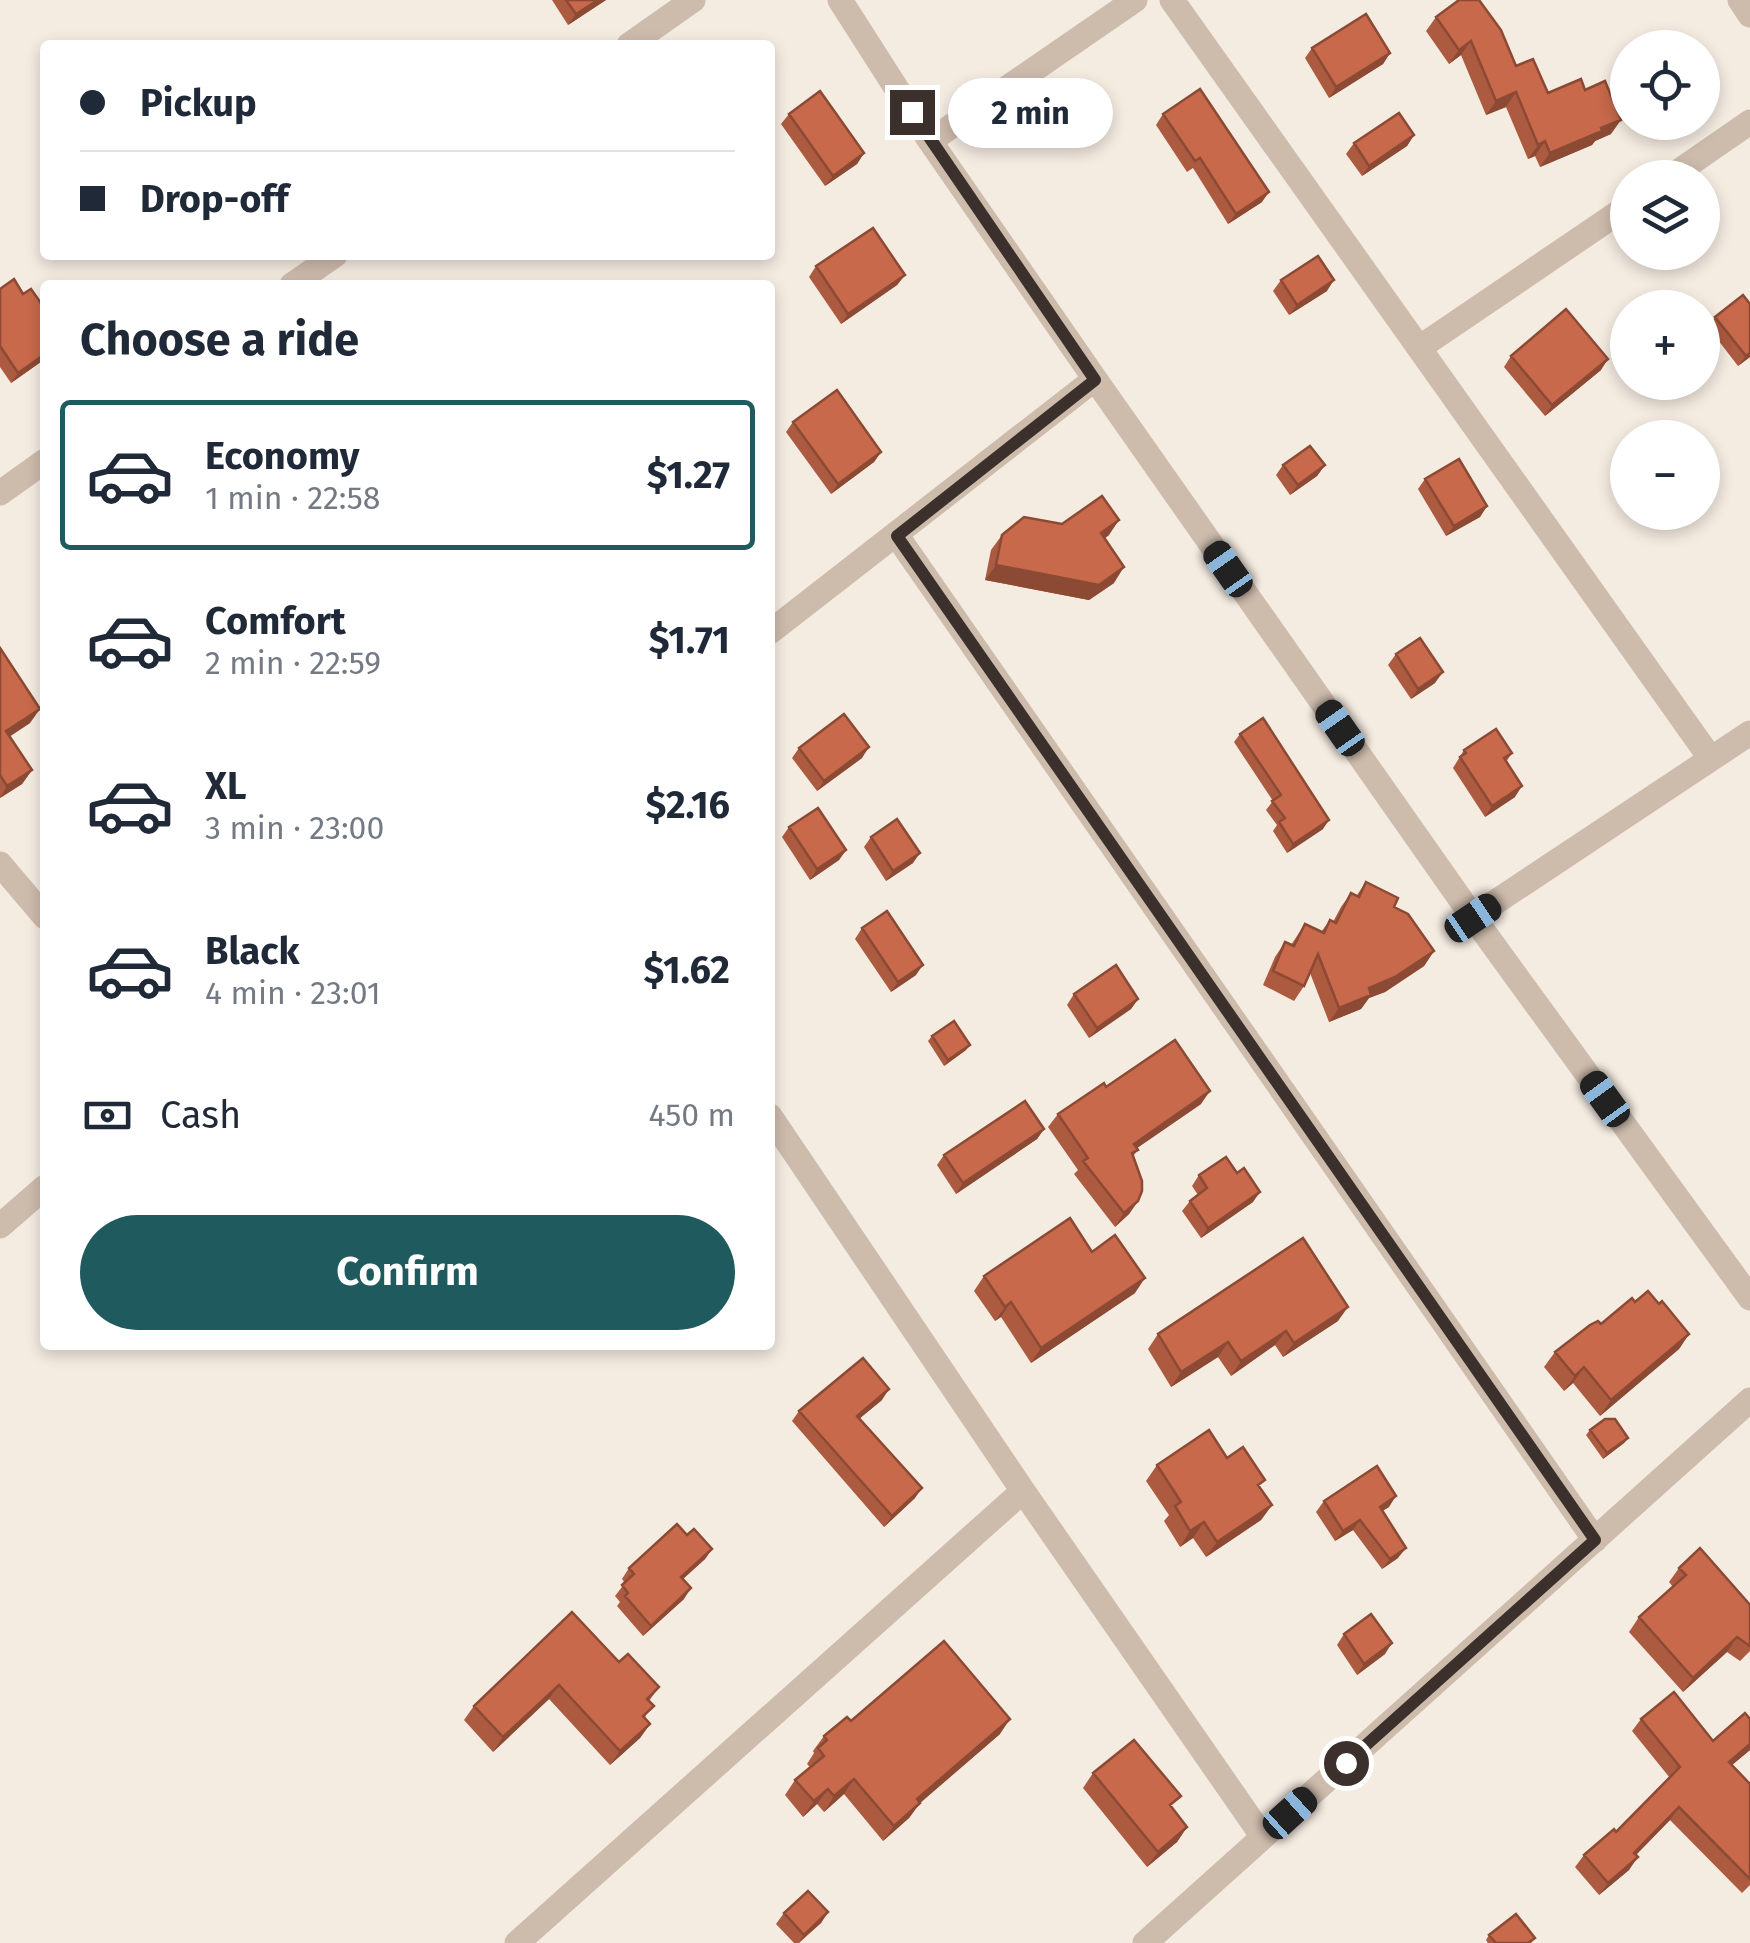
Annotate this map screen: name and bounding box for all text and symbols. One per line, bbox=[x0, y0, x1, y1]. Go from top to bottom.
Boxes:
map controls bbox=[1610, 30, 1720, 530]
button: locate bbox=[1610, 30, 1720, 140]
callout: 2 min bbox=[947, 77, 1112, 147]
text: Pickup bbox=[140, 80, 257, 126]
route end bbox=[890, 90, 935, 135]
text: 2 min bbox=[991, 94, 1070, 132]
button: layers bbox=[1610, 160, 1720, 270]
text: Drop-off bbox=[140, 176, 288, 222]
button: + bbox=[1610, 290, 1720, 400]
text: Choose a ride bbox=[80, 313, 359, 367]
button: − bbox=[1610, 420, 1720, 530]
icon: car bbox=[85, 430, 175, 520]
text: Economy bbox=[205, 433, 360, 479]
text: $1.27 bbox=[647, 452, 730, 498]
text: 1 min · 22:58 bbox=[205, 479, 380, 517]
car bbox=[1199, 536, 1257, 602]
icon: car bbox=[85, 595, 175, 685]
text: Comfort bbox=[205, 598, 346, 644]
text: $1.71 bbox=[649, 617, 730, 663]
text: 2 min · 22:59 bbox=[205, 644, 381, 682]
car bbox=[1311, 695, 1369, 761]
icon: car bbox=[85, 760, 175, 850]
text: XL bbox=[205, 763, 247, 809]
text: $2.16 bbox=[645, 782, 730, 828]
text: 3 min · 23:00 bbox=[205, 809, 384, 847]
car bbox=[1440, 889, 1506, 947]
icon: car bbox=[85, 925, 175, 1015]
text: Black bbox=[205, 928, 300, 974]
text: $1.62 bbox=[644, 947, 730, 993]
text: 4 min · 23:01 bbox=[205, 974, 381, 1012]
car bbox=[1575, 1066, 1635, 1132]
icon: cash bbox=[80, 1088, 135, 1143]
text: Cash bbox=[160, 1092, 241, 1138]
text: 450 m bbox=[649, 1096, 735, 1134]
button: Confirm bbox=[80, 1215, 735, 1330]
route start bbox=[1324, 1741, 1369, 1786]
car bbox=[1258, 1782, 1322, 1844]

